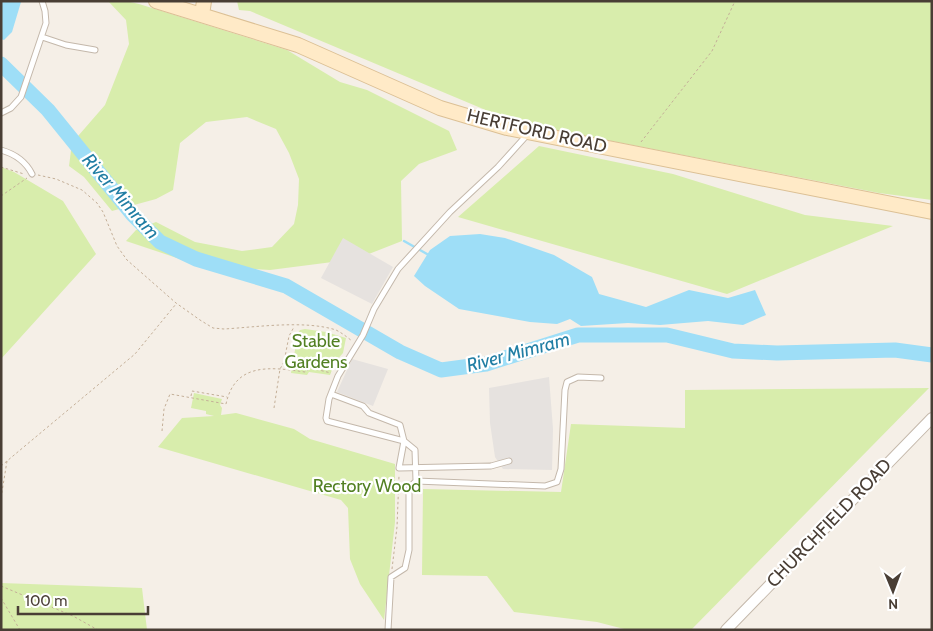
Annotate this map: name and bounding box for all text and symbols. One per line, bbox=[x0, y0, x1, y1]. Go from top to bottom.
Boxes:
street label: HERTFORD ROAD bbox=[465, 104, 609, 158]
water label: River Mimram bbox=[78, 148, 164, 244]
water label: River Mimram bbox=[464, 327, 572, 377]
park label: Stable Gardens bbox=[285, 330, 347, 373]
street label: CHURCHFIELD ROAD bbox=[762, 454, 896, 592]
park label: Rectory Wood bbox=[313, 475, 421, 497]
north arrow bbox=[868, 566, 918, 616]
scale bar bbox=[18, 584, 148, 616]
text: 100 m bbox=[25, 592, 67, 610]
text: N bbox=[888, 595, 898, 613]

